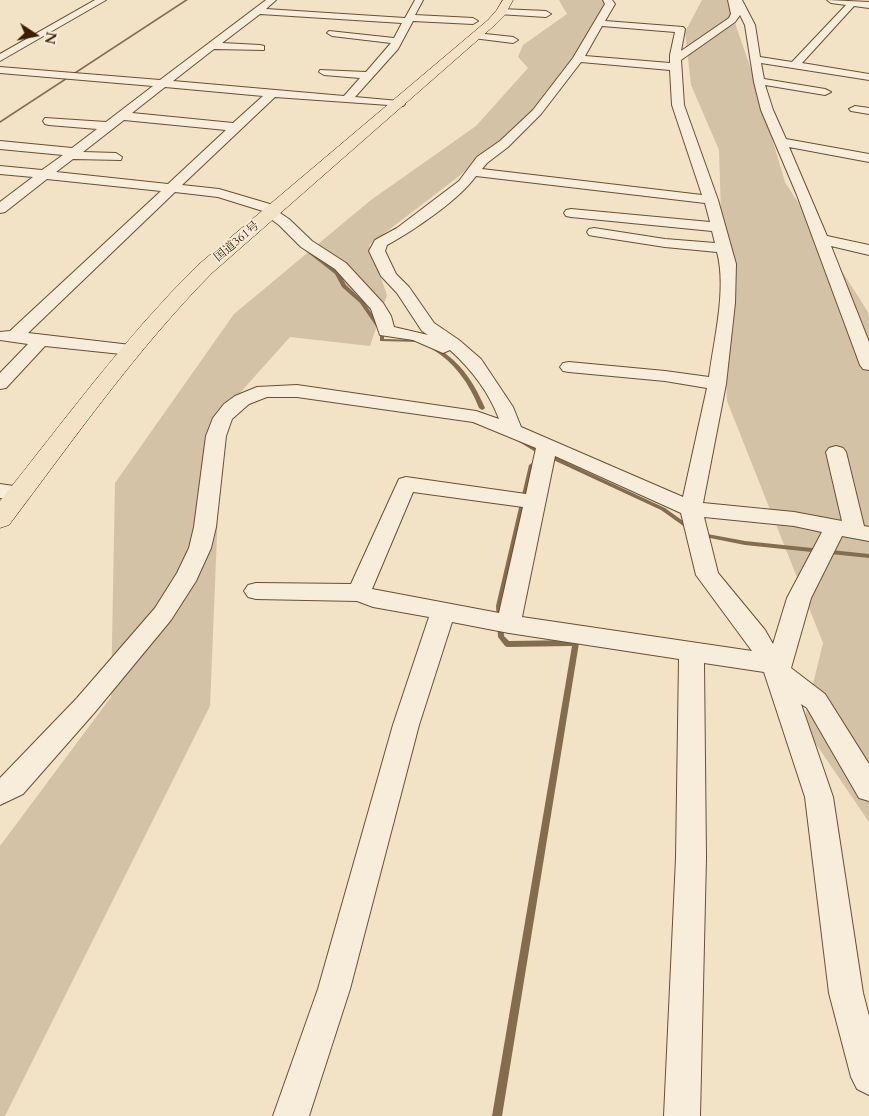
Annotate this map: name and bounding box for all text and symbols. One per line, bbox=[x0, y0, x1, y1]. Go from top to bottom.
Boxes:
north arrow bbox=[10, 10, 60, 60]
text: N bbox=[40, 30, 61, 46]
street label: 国道361号 bbox=[212, 219, 262, 265]

